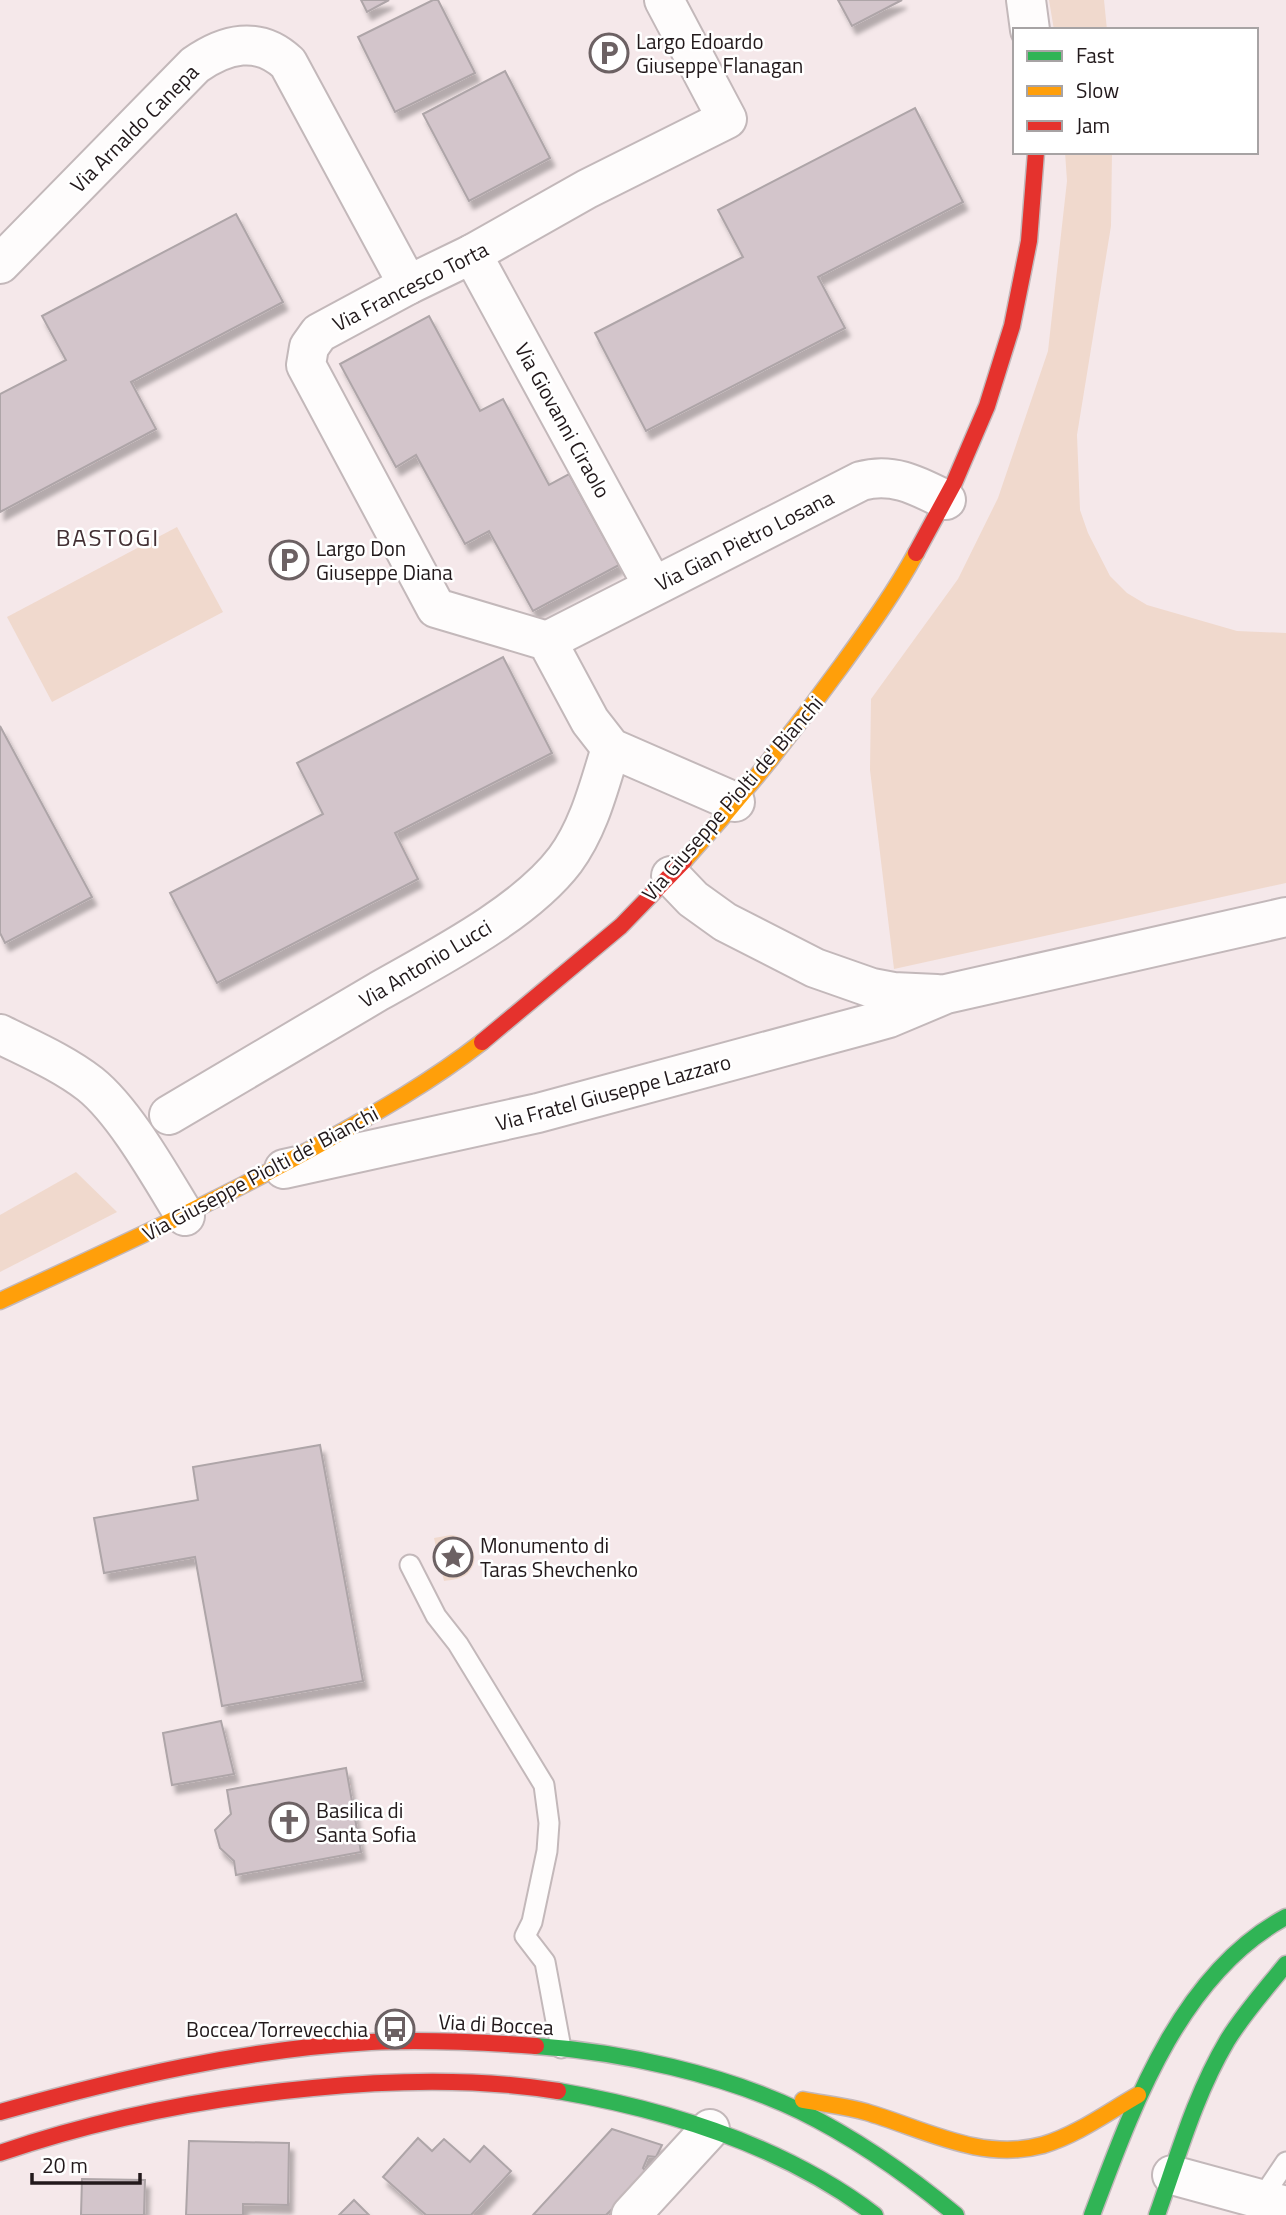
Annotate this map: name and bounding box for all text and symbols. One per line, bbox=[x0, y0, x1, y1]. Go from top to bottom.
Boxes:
place label: Largo Edoardo Giuseppe Flanagan bbox=[636, 25, 803, 81]
legend bbox=[1013, 28, 1258, 154]
parking icon: Largo Edoardo Giuseppe Flanagan bbox=[588, 32, 630, 74]
text: Fast bbox=[1076, 39, 1115, 71]
street label: Via Arnaldo Canepa bbox=[62, 56, 206, 200]
text: Slow bbox=[1076, 74, 1119, 106]
text: Jam bbox=[1076, 109, 1110, 141]
street label: Via Francesco Torta bbox=[326, 233, 494, 339]
street label: Via Giovanni Ciraolo bbox=[507, 336, 619, 504]
street label: Via Gian Pietro Losana bbox=[649, 481, 839, 599]
district label: BASTOGI bbox=[56, 519, 160, 555]
place label: Largo Don Giuseppe Diana bbox=[316, 532, 453, 588]
parking icon: Largo Don Giuseppe Diana bbox=[268, 539, 310, 581]
street label: Via Giuseppe Piolti de' Bianchi bbox=[634, 688, 830, 908]
street label: Via Antonio Lucci bbox=[353, 911, 497, 1015]
street label: Via Fratel Giuseppe Lazzaro bbox=[492, 1045, 734, 1139]
street label: Via Giuseppe Piolti de' Bianchi bbox=[136, 1097, 384, 1249]
place label: Monumento di Taras Shevchenko bbox=[480, 1529, 638, 1585]
place icon: Monumento di Taras Shevchenko bbox=[432, 1536, 474, 1578]
place label: Basilica di Santa Sofia bbox=[316, 1794, 417, 1850]
church icon: Basilica di Santa Sofia bbox=[268, 1801, 310, 1843]
street label: Via di Boccea bbox=[437, 2005, 555, 2043]
bus stop icon: Boccea/Torrevecchia bbox=[374, 2008, 416, 2050]
place label: Boccea/Torrevecchia bbox=[186, 2013, 368, 2045]
scale bar bbox=[32, 2142, 140, 2186]
text: 20 m bbox=[42, 2149, 88, 2181]

